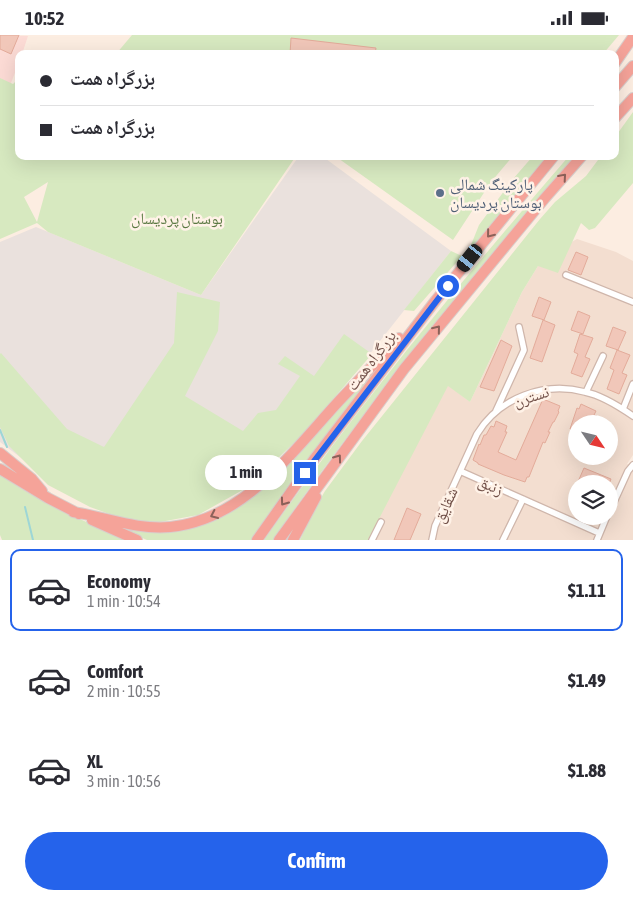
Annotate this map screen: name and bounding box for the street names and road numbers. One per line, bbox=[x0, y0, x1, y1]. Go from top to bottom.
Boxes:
street label: بزرگراه همت bbox=[343, 326, 400, 394]
street label: نسترن bbox=[511, 382, 552, 412]
street label: زنبق bbox=[475, 472, 506, 500]
street label: شقایق bbox=[429, 485, 462, 526]

